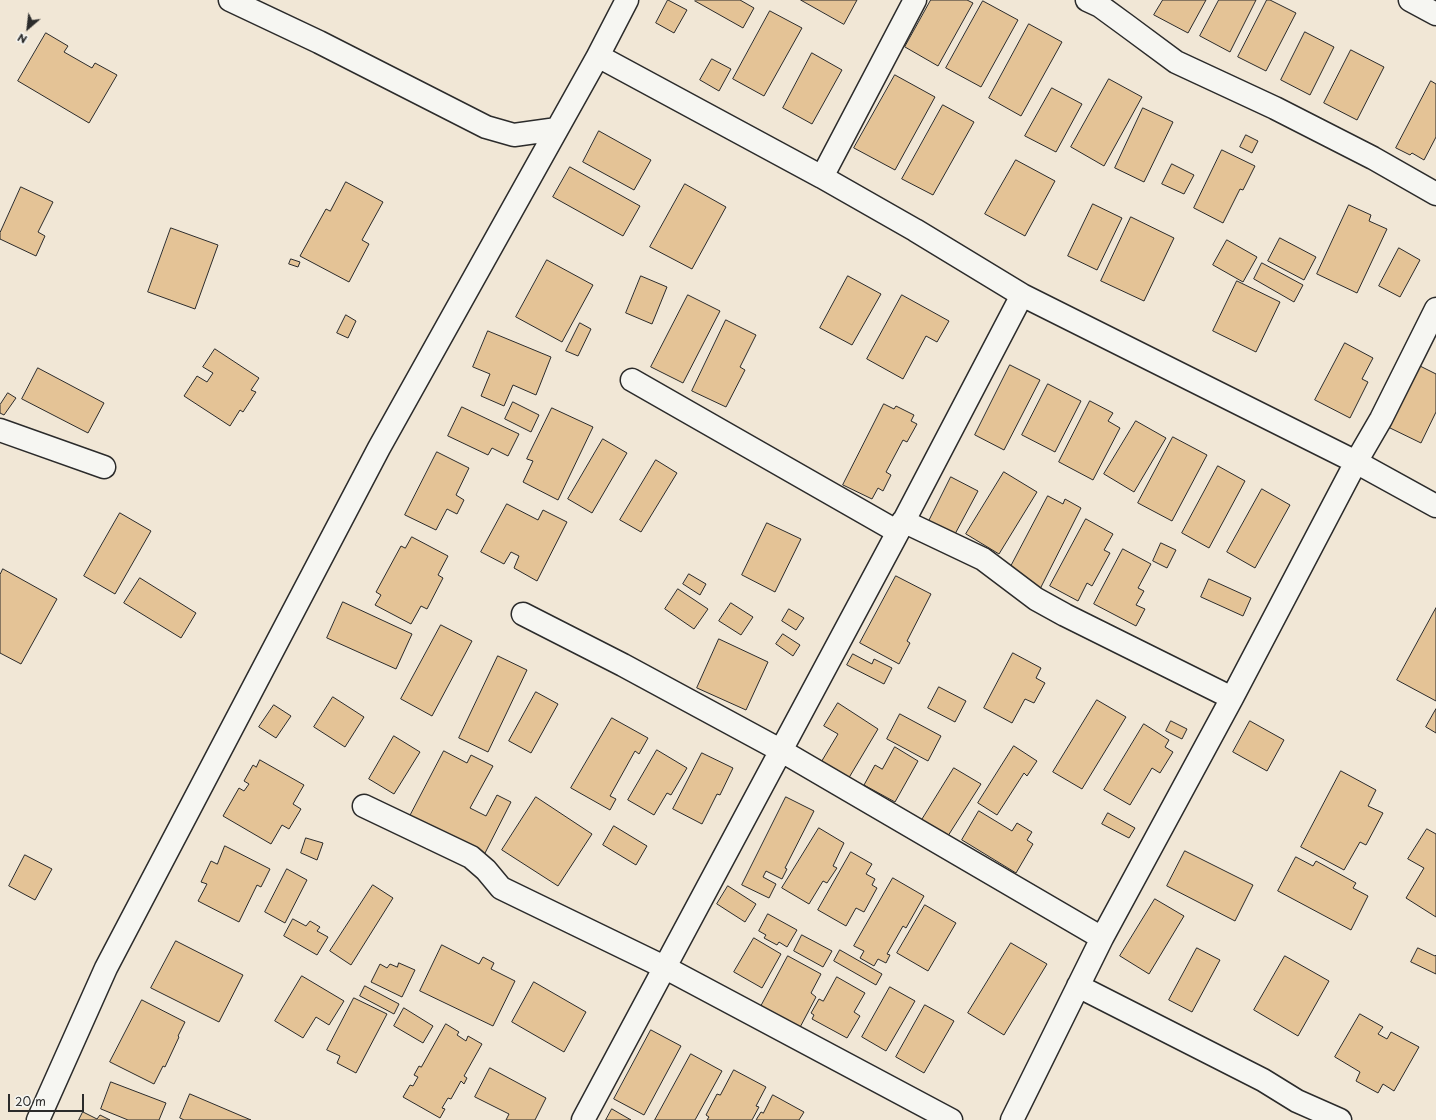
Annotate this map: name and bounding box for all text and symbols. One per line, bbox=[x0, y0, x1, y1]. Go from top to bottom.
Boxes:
north arrow bbox=[8, 8, 48, 48]
text: N bbox=[14, 29, 30, 49]
scale bar bbox=[10, 1086, 86, 1112]
text: 20 m bbox=[15, 1092, 46, 1110]

